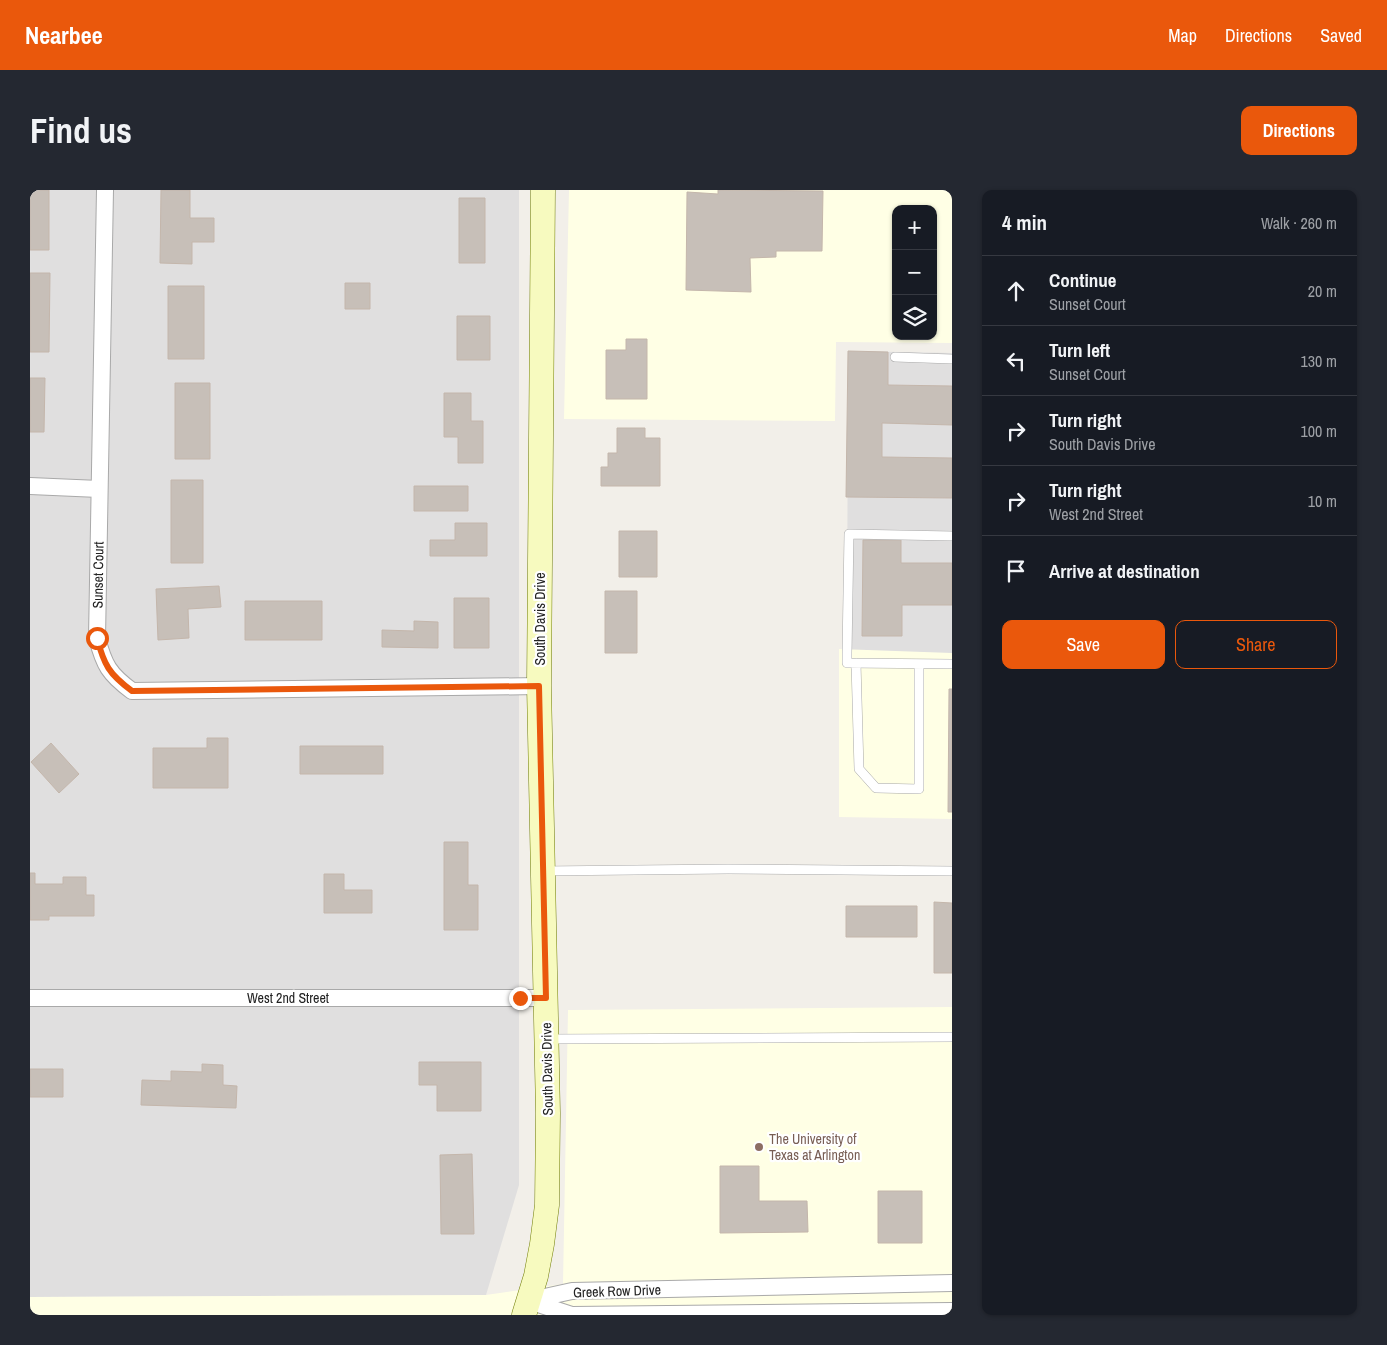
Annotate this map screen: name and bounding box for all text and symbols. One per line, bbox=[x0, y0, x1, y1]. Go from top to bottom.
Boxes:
text: Nearbee bbox=[25, 19, 103, 51]
text: Map bbox=[1168, 23, 1197, 48]
text: Directions bbox=[1225, 23, 1292, 48]
text: Saved bbox=[1320, 23, 1362, 48]
button: Directions bbox=[1241, 106, 1357, 155]
text: Find us bbox=[30, 107, 132, 154]
map controls bbox=[892, 205, 937, 340]
button: + bbox=[892, 205, 937, 250]
text: 4 min bbox=[1002, 208, 1047, 237]
text: Walk · 260 m bbox=[1261, 212, 1337, 234]
button: − bbox=[892, 250, 937, 295]
text: Continue bbox=[1049, 267, 1117, 293]
icon: ahead bbox=[1002, 277, 1030, 305]
text: 20 m bbox=[1308, 280, 1337, 302]
text: Sunset Court bbox=[1049, 293, 1126, 315]
button: layers bbox=[892, 295, 937, 340]
text: Turn left bbox=[1049, 337, 1110, 363]
icon: left bbox=[1002, 347, 1030, 375]
text: 130 m bbox=[1301, 350, 1337, 372]
text: Sunset Court bbox=[1049, 363, 1126, 385]
text: Turn right bbox=[1049, 407, 1121, 433]
icon: right bbox=[1002, 417, 1030, 445]
text: 100 m bbox=[1301, 420, 1337, 442]
text: South Davis Drive bbox=[1049, 433, 1155, 455]
text: Turn right bbox=[1049, 477, 1121, 503]
icon: right bbox=[1002, 487, 1030, 515]
text: 10 m bbox=[1308, 490, 1337, 512]
text: West 2nd Street bbox=[1049, 503, 1143, 525]
street label: Sunset Court bbox=[88, 541, 108, 609]
icon: arrive bbox=[1002, 557, 1030, 585]
text: Arrive at destination bbox=[1049, 558, 1200, 584]
street label: South Davis Drive bbox=[531, 572, 549, 666]
button: Save bbox=[1002, 620, 1165, 669]
button: Share bbox=[1175, 620, 1337, 669]
route start bbox=[86, 627, 109, 650]
route end bbox=[509, 987, 532, 1010]
street label: West 2nd Street bbox=[247, 989, 329, 1007]
street label: South Davis Drive bbox=[537, 1022, 557, 1116]
place label: The University of Texas at Arlington bbox=[769, 1130, 860, 1164]
marker: The University of Texas at Arlington bbox=[753, 1141, 765, 1153]
street label: Greek Row Drive bbox=[573, 1280, 661, 1302]

